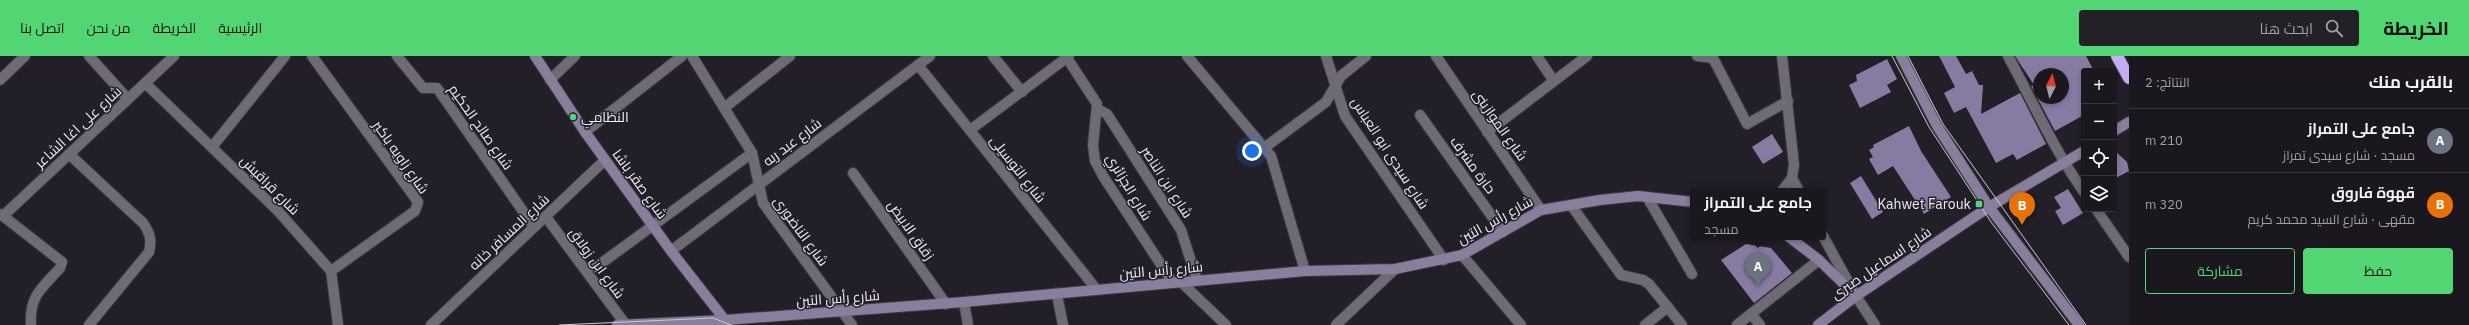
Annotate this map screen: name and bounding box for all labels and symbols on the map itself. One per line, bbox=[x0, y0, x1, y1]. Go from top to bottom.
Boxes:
north arrow bbox=[2033, 68, 2069, 104]
street label: شارع صالح الحكيم bbox=[444, 81, 517, 174]
street label: شارع على اغا الشاعر bbox=[30, 82, 125, 173]
street label: شارع الموازينى bbox=[1469, 86, 1531, 164]
street label: شارع سيدى ابو العباس bbox=[1347, 94, 1433, 212]
place label: النظامي bbox=[581, 108, 629, 129]
marker: النظامي bbox=[568, 112, 578, 122]
street label: شارع عبد ربه bbox=[759, 114, 825, 170]
street label: شارع زاويه باكير bbox=[369, 116, 433, 197]
street label: شارع التوسيلى bbox=[986, 132, 1050, 206]
street label: حارة مشرف bbox=[1446, 133, 1500, 197]
your location bbox=[1242, 141, 1262, 161]
street label: شارع ابن الناصر bbox=[1137, 142, 1197, 221]
street label: شارع صقر باشا bbox=[609, 146, 671, 222]
street label: شارع الجزائري bbox=[1099, 150, 1156, 225]
street label: شارع قراقيش bbox=[236, 151, 304, 219]
street label: شارع المسافر خانه bbox=[465, 190, 553, 274]
street label: شارع رأس التين bbox=[1454, 192, 1536, 248]
pin: B bbox=[2009, 192, 2035, 225]
street label: شارع الناضورى bbox=[770, 193, 832, 269]
place label: Kahwet Farouk bbox=[1877, 195, 1972, 213]
street label: زقاق الابيض bbox=[884, 196, 938, 264]
marker: Kahwet Farouk bbox=[1974, 199, 1984, 209]
street label: شارع اسماعيل صبرى bbox=[1827, 223, 1935, 303]
street label: شارع ابن زولاق bbox=[565, 224, 629, 302]
pin: A bbox=[1745, 253, 1771, 286]
street label: شارع رأس التين bbox=[1118, 257, 1204, 283]
street label: شارع رأس التين bbox=[796, 286, 880, 310]

